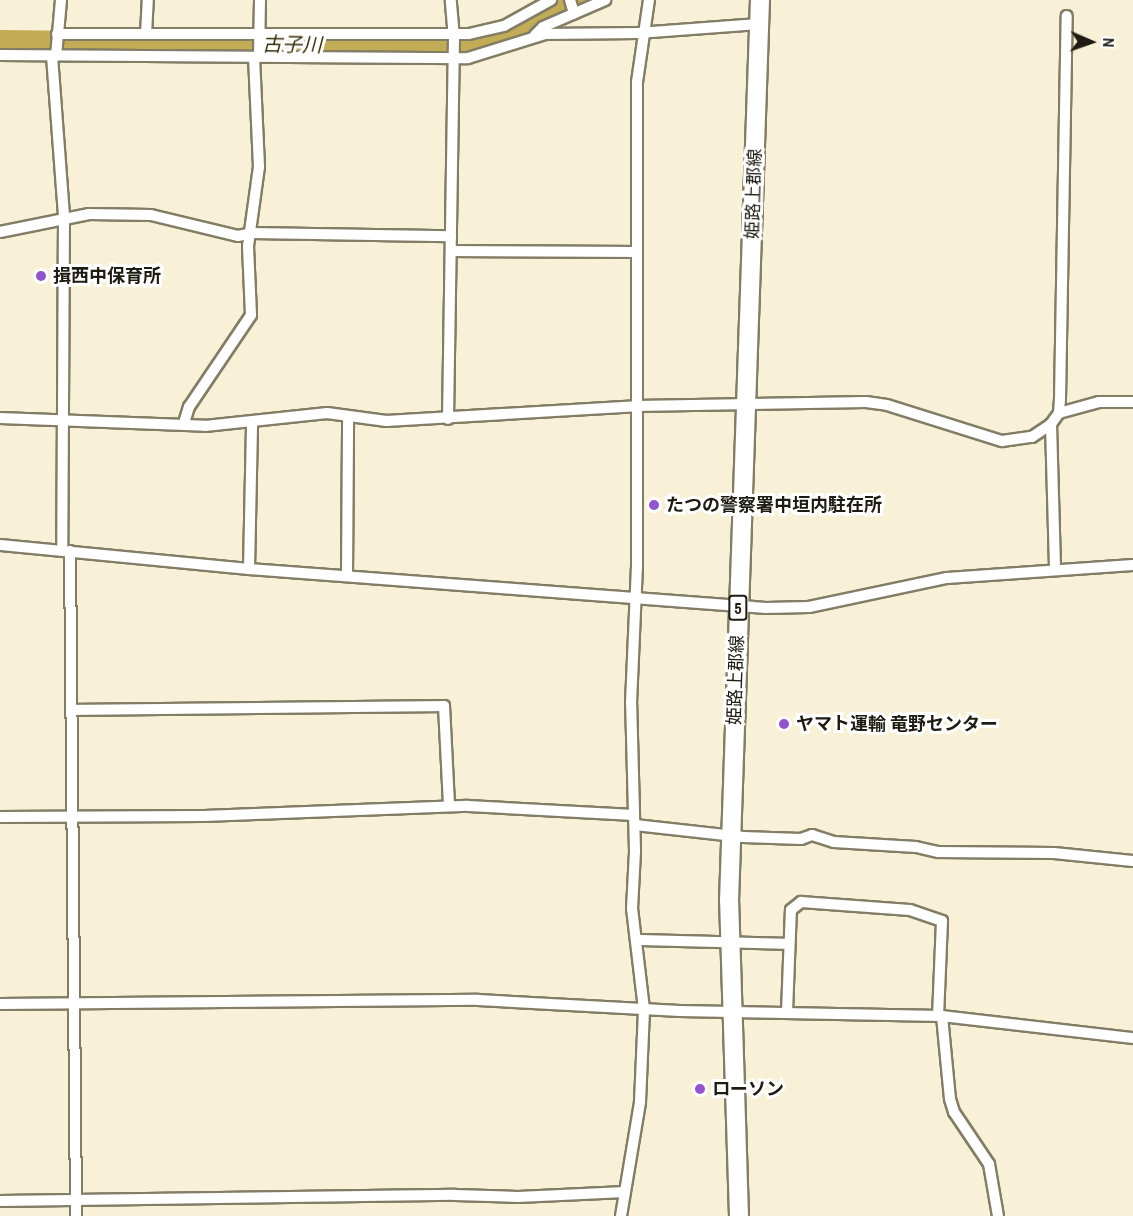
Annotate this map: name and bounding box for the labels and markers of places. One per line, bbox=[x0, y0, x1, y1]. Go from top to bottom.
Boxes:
place label: 揖西中保育所 bbox=[53, 265, 161, 287]
marker: 揖西中保育所 bbox=[34, 269, 48, 283]
place label: たつの警察署中垣内駐在所 bbox=[666, 494, 882, 516]
marker: たつの警察署中垣内駐在所 bbox=[647, 498, 661, 512]
place label: ヤマト運輸 竜野センター bbox=[796, 713, 998, 735]
marker: ヤマト運輸 竜野センター bbox=[777, 717, 791, 731]
place label: ローソン bbox=[712, 1078, 784, 1100]
marker: ローソン bbox=[693, 1082, 707, 1096]

